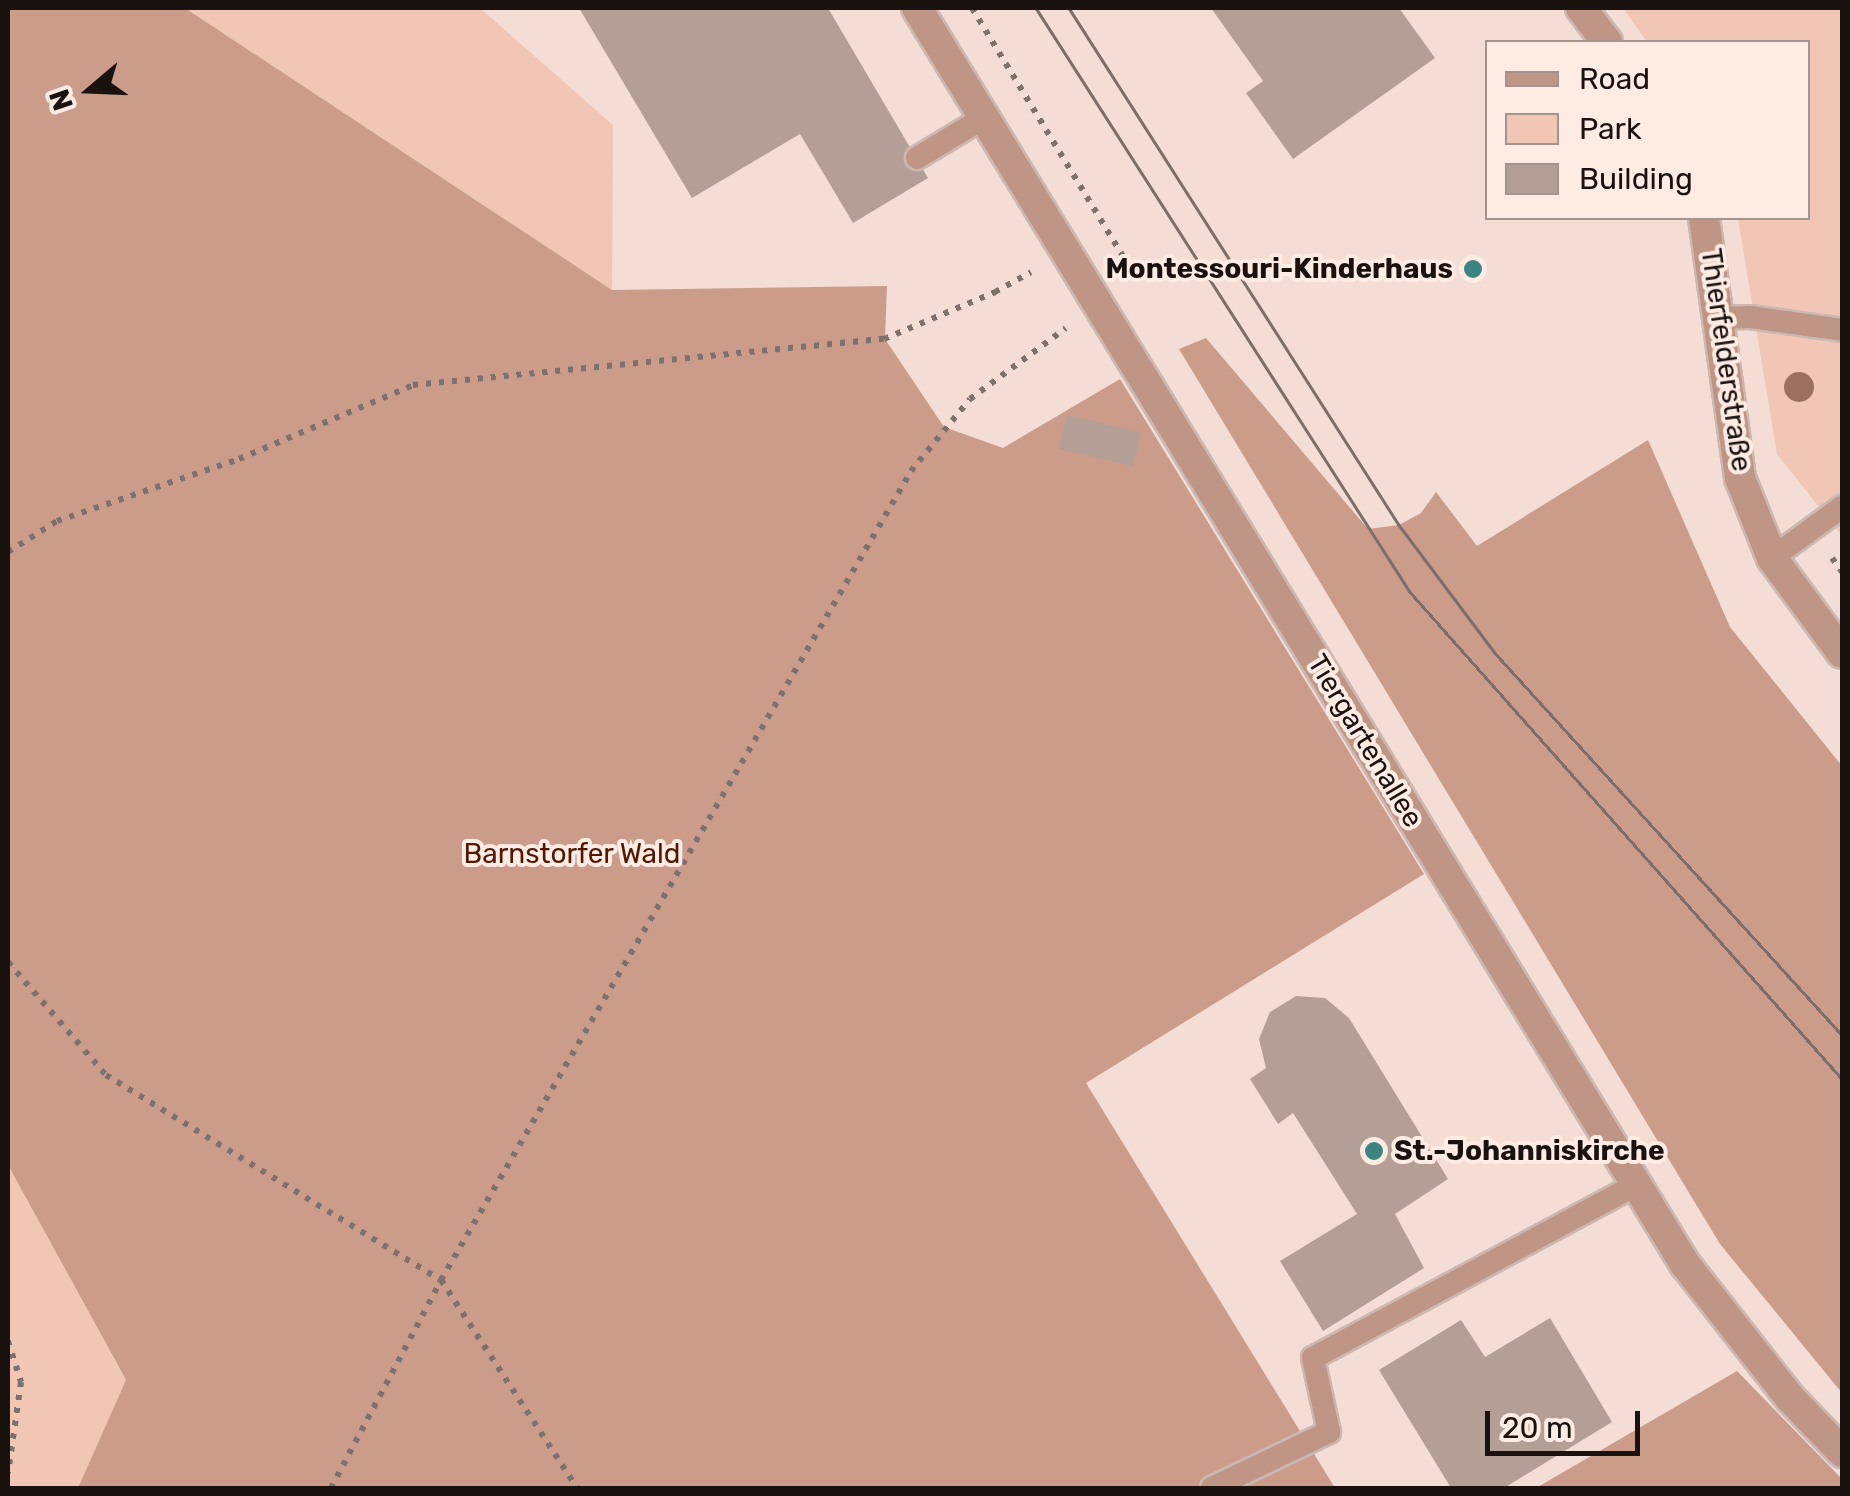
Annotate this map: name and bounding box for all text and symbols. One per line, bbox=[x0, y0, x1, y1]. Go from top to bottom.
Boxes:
north arrow bbox=[40, 40, 140, 140]
legend bbox=[1485, 40, 1810, 220]
text: Road bbox=[1579, 61, 1650, 97]
text: N bbox=[42, 85, 80, 115]
text: Park bbox=[1579, 111, 1641, 147]
text: Building bbox=[1579, 161, 1693, 197]
street label: Thierfelderstraße bbox=[1694, 246, 1758, 474]
place label: Montessouri-Kinderhaus bbox=[1105, 252, 1453, 286]
marker: Montessouri-Kinderhaus bbox=[1462, 258, 1484, 280]
street label: Tiergartenallee bbox=[1300, 648, 1430, 834]
park label: Barnstorfer Wald bbox=[463, 837, 681, 871]
place label: St.-Johanniskirche bbox=[1394, 1134, 1665, 1168]
marker: St.-Johanniskirche bbox=[1363, 1140, 1385, 1162]
scale bar bbox=[1490, 1391, 1645, 1453]
text: 20 m bbox=[1502, 1410, 1573, 1446]

